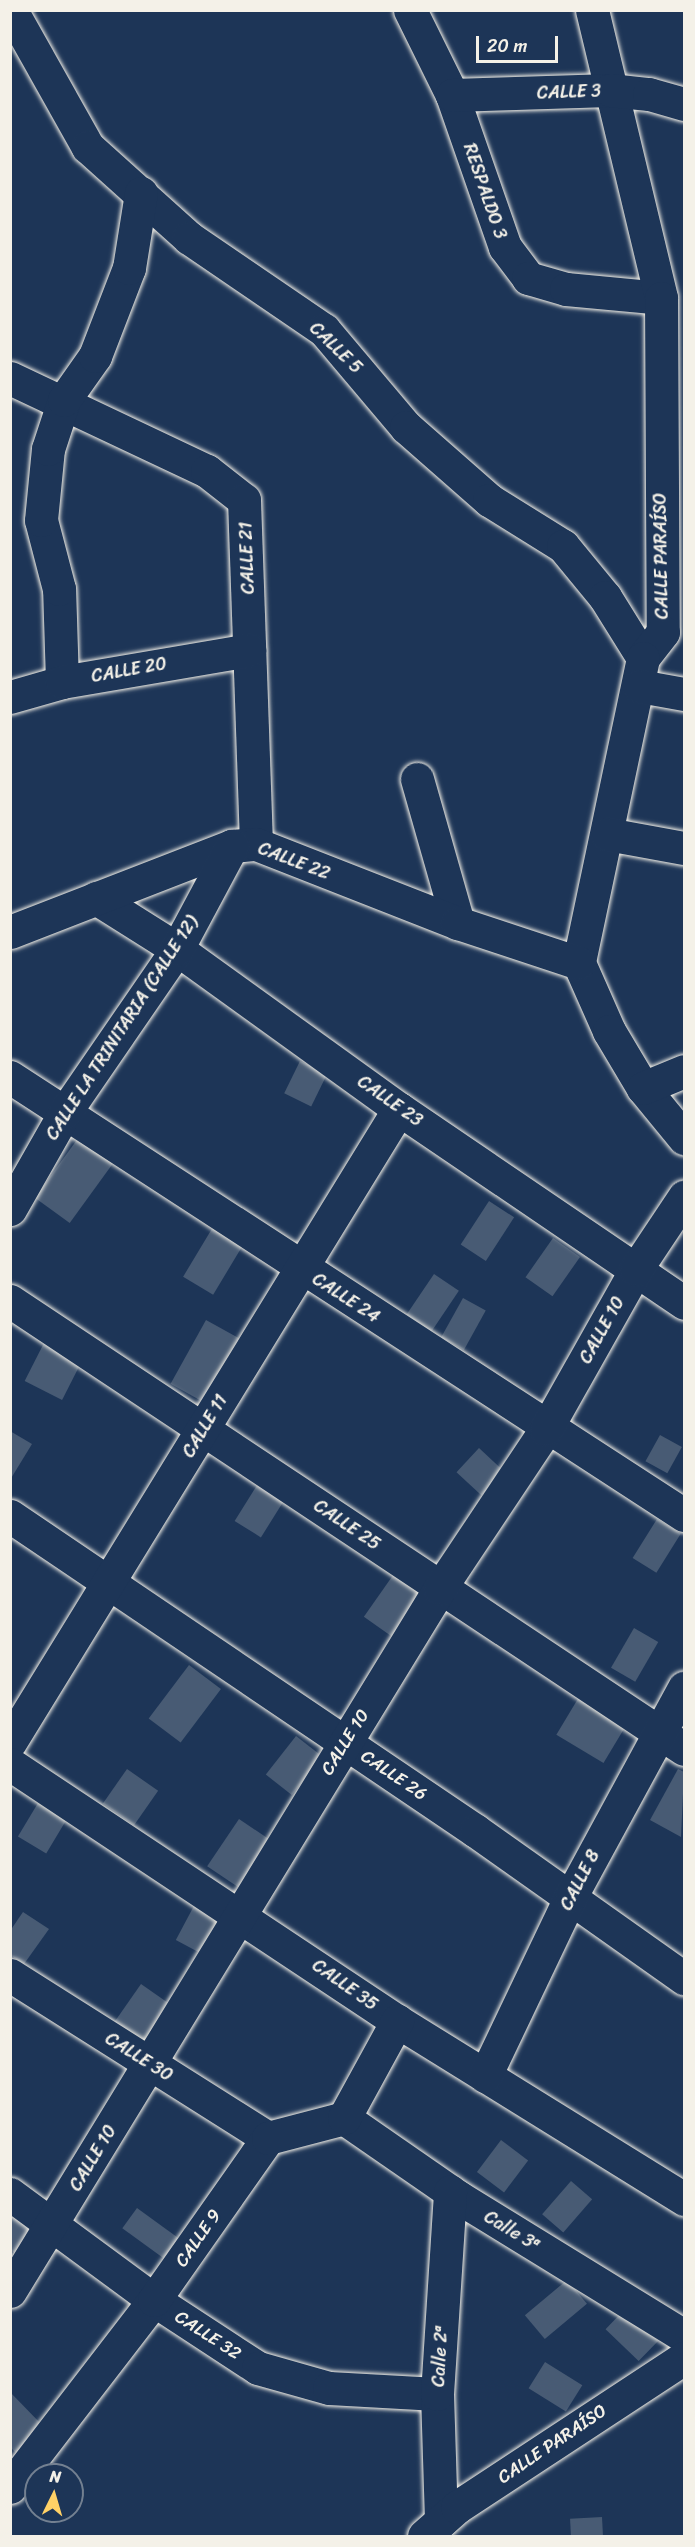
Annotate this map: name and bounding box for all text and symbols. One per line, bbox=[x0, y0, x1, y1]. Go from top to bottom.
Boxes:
scale bar bbox=[479, 24, 562, 62]
text: 20 m bbox=[487, 30, 527, 62]
street label: CALLE 3 bbox=[537, 80, 601, 104]
street label: RESPALDO 3 bbox=[459, 140, 511, 242]
street label: CALLE 5 bbox=[305, 318, 367, 378]
street label: CALLE PARAÍSO bbox=[649, 493, 673, 619]
street label: CALLE 21 bbox=[235, 521, 259, 595]
street label: CALLE 20 bbox=[90, 653, 168, 687]
street label: CALLE 22 bbox=[255, 837, 333, 885]
street label: CALLE LA TRINITARIA (CALLE 12) bbox=[41, 911, 203, 1145]
street label: CALLE 23 bbox=[353, 1071, 427, 1131]
street label: CALLE 24 bbox=[308, 1268, 384, 1328]
street label: CALLE 10 bbox=[575, 1293, 629, 1367]
street label: CALLE 11 bbox=[178, 1391, 232, 1461]
street label: CALLE 25 bbox=[310, 1495, 384, 1555]
street label: CALLE 10 bbox=[316, 1705, 374, 1779]
street label: CALLE 26 bbox=[357, 1745, 431, 1805]
street label: CALLE 8 bbox=[556, 1846, 604, 1914]
street label: CALLE 35 bbox=[308, 1955, 382, 2015]
street label: CALLE 30 bbox=[101, 2028, 177, 2086]
street label: CALLE 10 bbox=[65, 2121, 121, 2195]
street label: CALLE 9 bbox=[170, 2205, 226, 2271]
street label: Calle 3ª bbox=[480, 2206, 544, 2256]
street label: CALLE 32 bbox=[171, 2306, 245, 2364]
street label: Calle 2ª bbox=[428, 2325, 452, 2387]
street label: CALLE PARAÍSO bbox=[494, 2400, 610, 2488]
text: N bbox=[49, 2462, 62, 2491]
north arrow bbox=[24, 2463, 84, 2523]

